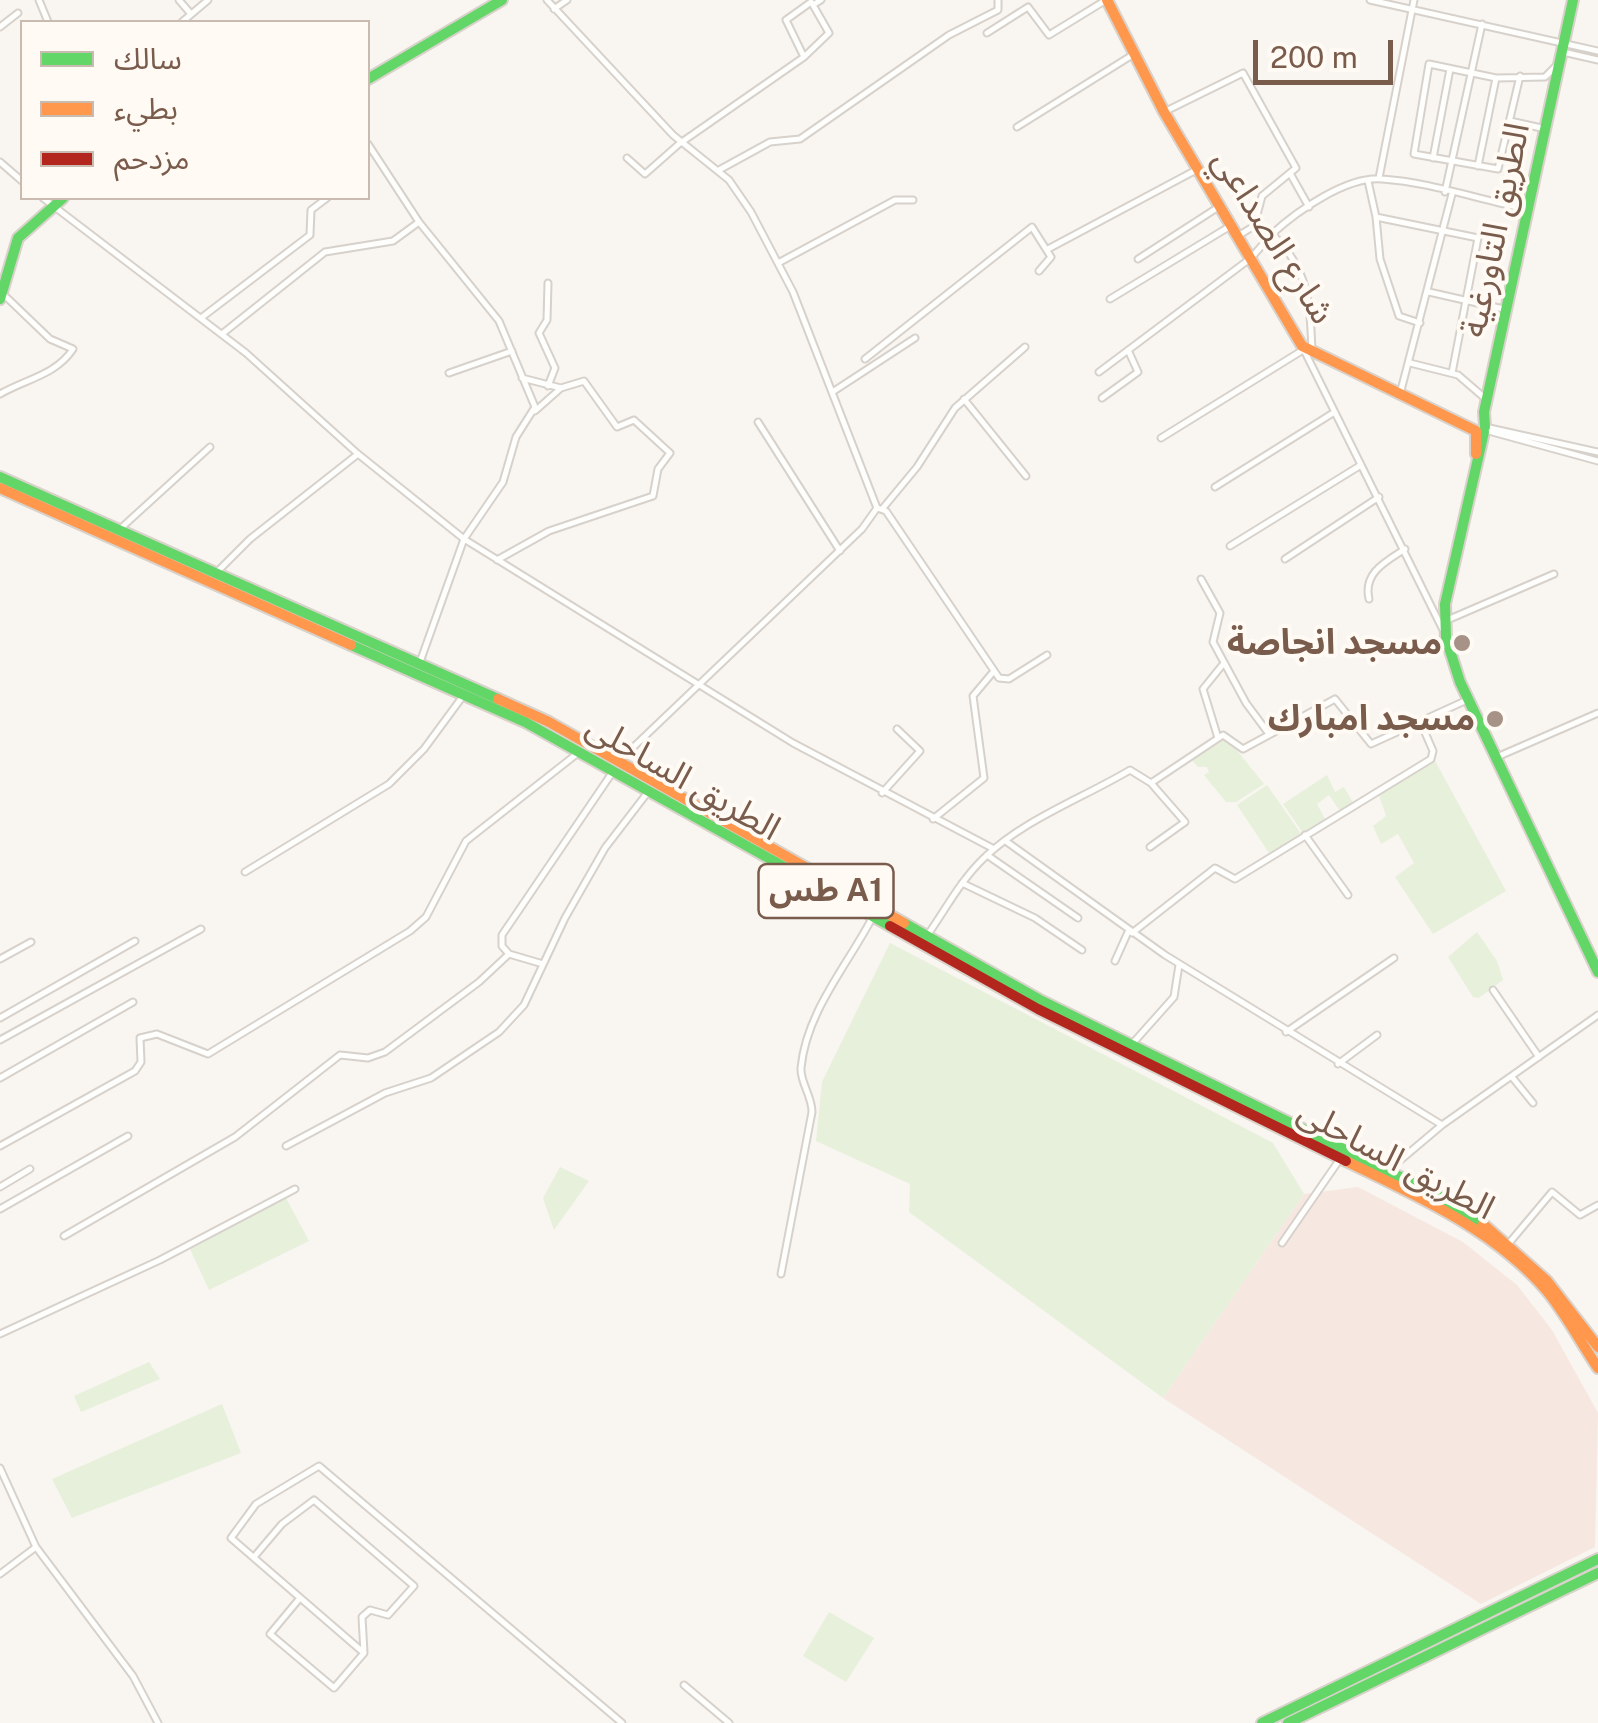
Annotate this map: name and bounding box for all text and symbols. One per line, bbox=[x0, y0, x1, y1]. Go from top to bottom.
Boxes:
legend bbox=[20, 20, 370, 200]
scale bar bbox=[1258, 20, 1398, 82]
text: 200 m bbox=[1270, 39, 1358, 75]
text: سالك bbox=[114, 40, 182, 76]
text: بطيء bbox=[114, 90, 178, 126]
street label: الطريق التاورغية bbox=[1453, 119, 1539, 341]
text: مزدحم bbox=[114, 140, 190, 176]
street label: شارع الصداعي bbox=[1203, 142, 1343, 332]
place label: مسجد انجاصة bbox=[1227, 622, 1442, 664]
marker: مسجد انجاصة bbox=[1451, 632, 1473, 654]
place label: مسجد امبارك bbox=[1268, 698, 1475, 740]
street label: الطريق الساحلى bbox=[579, 706, 787, 850]
marker: مسجد امبارك bbox=[1484, 708, 1506, 730]
road number: طس A1 bbox=[758, 864, 894, 918]
street label: الطريق الساحلى bbox=[1291, 1091, 1501, 1229]

